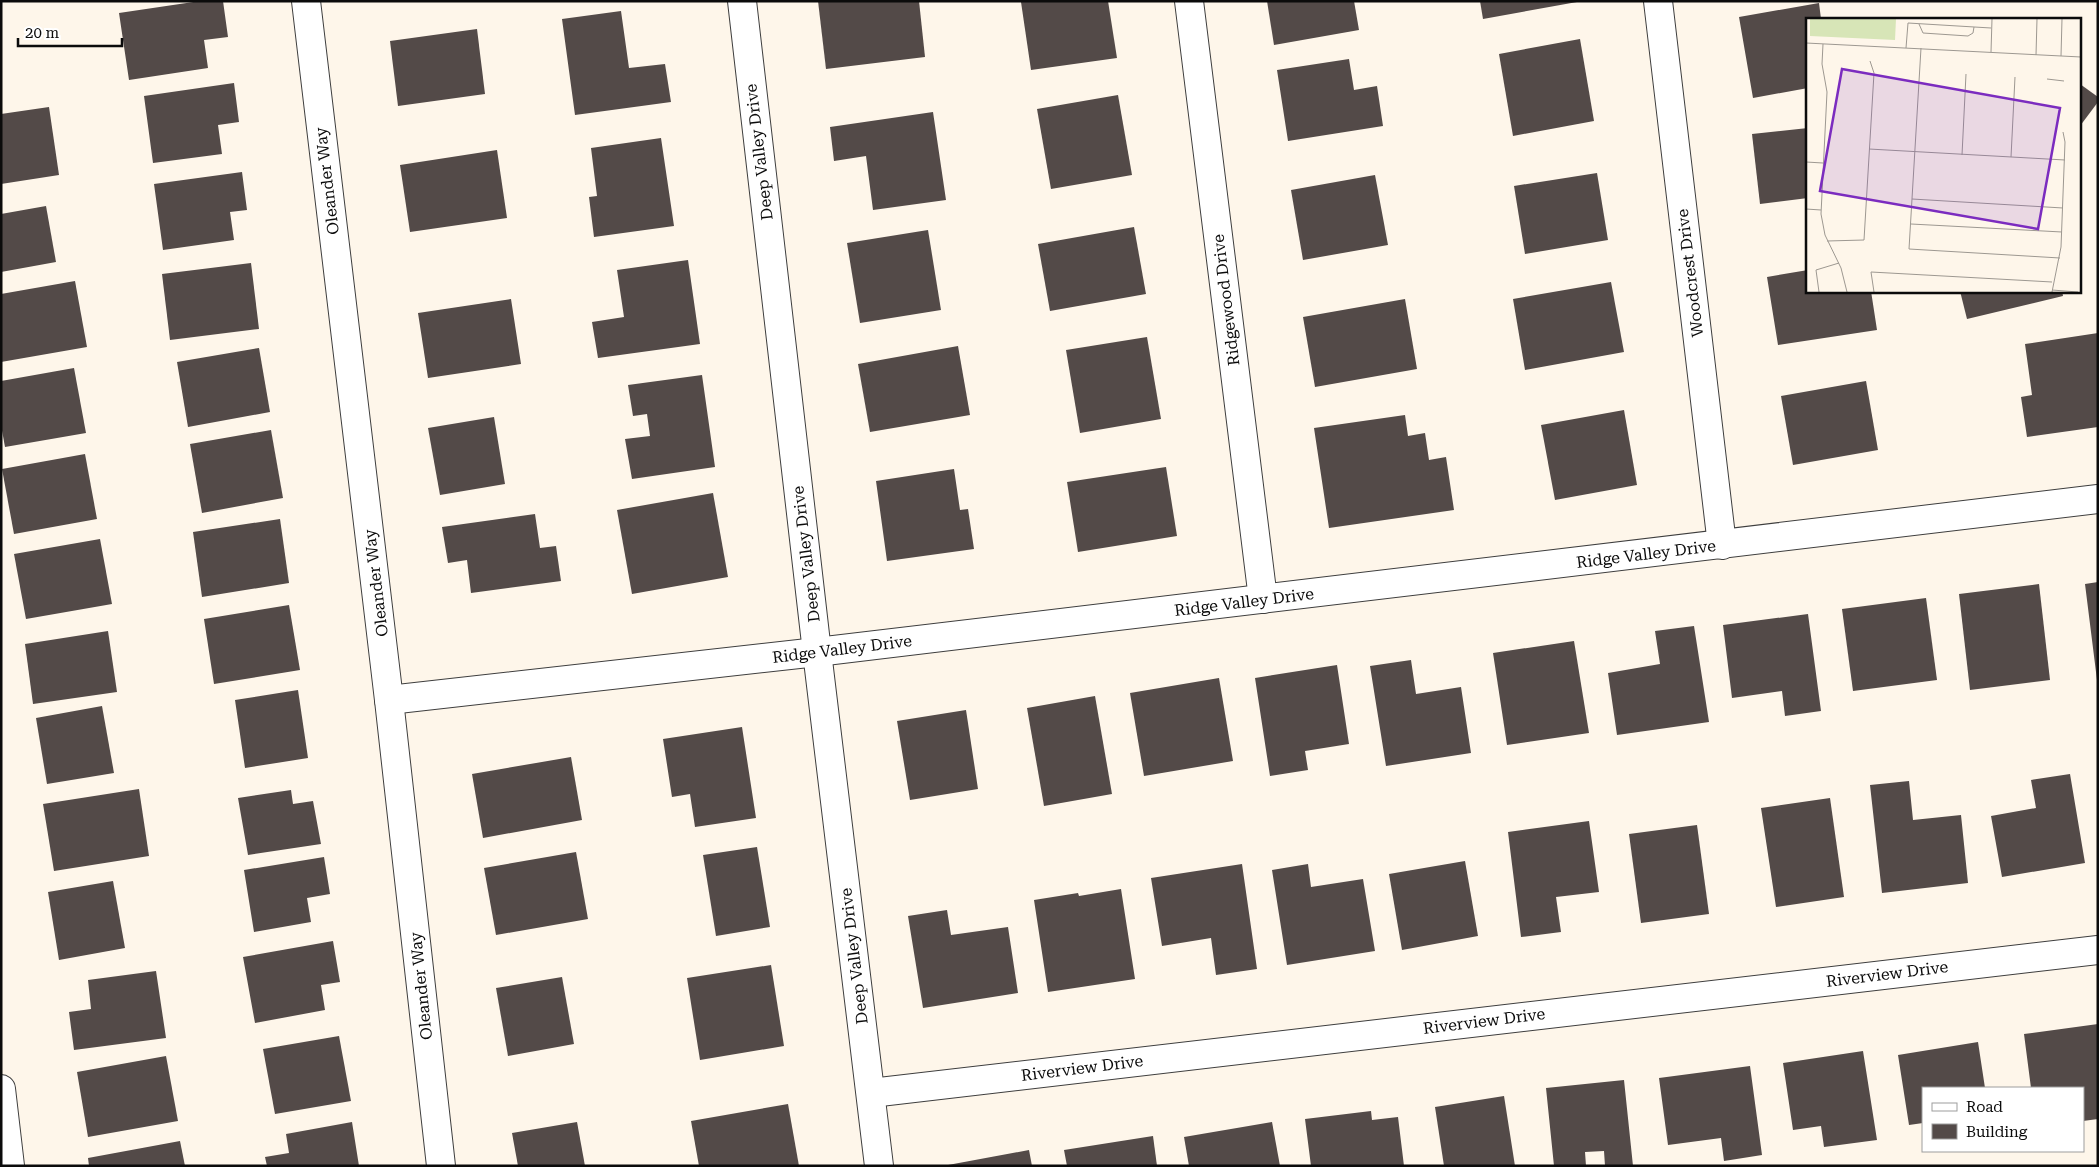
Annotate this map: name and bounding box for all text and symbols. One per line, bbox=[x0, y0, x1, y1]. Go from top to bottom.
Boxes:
scale bar bbox=[18, 15, 121, 47]
inset map bbox=[1806, 18, 2082, 292]
text: 20 m bbox=[25, 24, 60, 42]
street label: Deep Valley Drive bbox=[741, 83, 777, 221]
street label: Oleander Way bbox=[311, 126, 343, 236]
street label: Woodcrest Drive bbox=[1673, 208, 1707, 338]
street label: Ridgewood Drive bbox=[1208, 233, 1243, 367]
street label: Deep Valley Drive bbox=[788, 485, 824, 623]
street label: Oleander Way bbox=[360, 528, 392, 638]
street label: Ridge Valley Drive bbox=[1575, 536, 1717, 572]
street label: Ridge Valley Drive bbox=[1173, 584, 1315, 620]
street label: Ridge Valley Drive bbox=[771, 631, 913, 667]
street label: Deep Valley Drive bbox=[836, 887, 872, 1025]
street label: Oleander Way bbox=[406, 931, 436, 1041]
street label: Riverview Drive bbox=[1825, 957, 1949, 991]
street label: Riverview Drive bbox=[1422, 1004, 1546, 1038]
street label: Riverview Drive bbox=[1020, 1051, 1144, 1085]
legend bbox=[1922, 1087, 2084, 1152]
text: Road bbox=[1966, 1098, 2003, 1116]
text: Building bbox=[1966, 1123, 2028, 1141]

